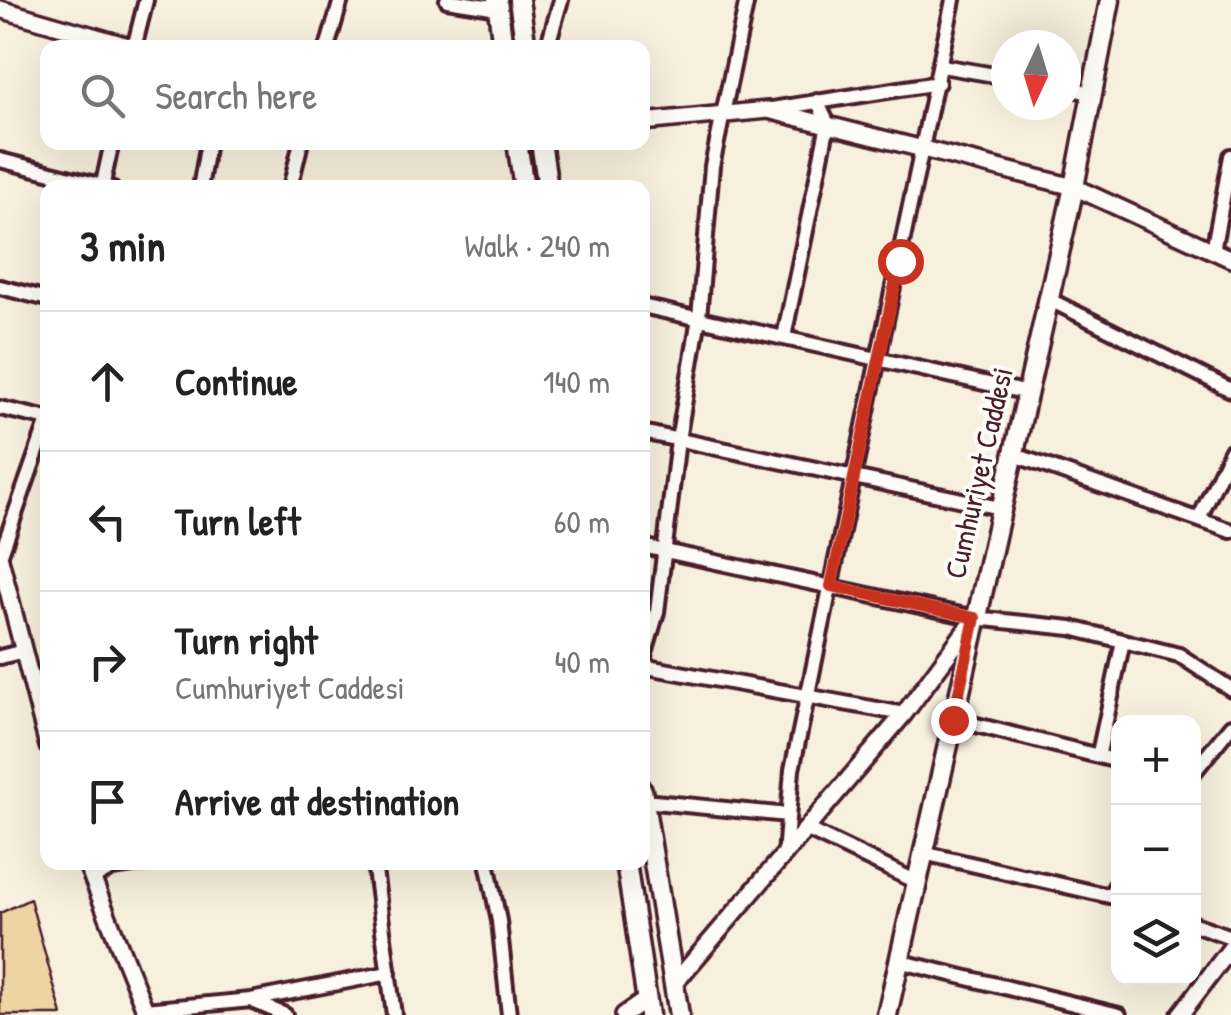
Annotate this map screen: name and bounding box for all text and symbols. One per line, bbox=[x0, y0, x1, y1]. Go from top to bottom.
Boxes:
north arrow bbox=[991, 30, 1081, 120]
search box bbox=[40, 40, 650, 150]
icon: search bbox=[75, 68, 130, 123]
text: Search here bbox=[155, 69, 317, 121]
text: 3 min bbox=[80, 217, 165, 274]
text: Walk · 240 m bbox=[464, 224, 610, 267]
route start bbox=[878, 239, 924, 285]
icon: ahead bbox=[80, 354, 135, 409]
text: Continue bbox=[175, 355, 297, 407]
text: 140 m bbox=[543, 360, 610, 403]
street label: Cumhuriyet Caddesi bbox=[934, 363, 1022, 582]
icon: left bbox=[80, 494, 135, 549]
text: Turn left bbox=[175, 495, 300, 547]
text: 60 m bbox=[554, 500, 610, 543]
text: Turn right bbox=[175, 614, 318, 666]
icon: right bbox=[80, 634, 135, 689]
text: 40 m bbox=[555, 640, 610, 683]
text: Cumhuriyet Caddesi bbox=[175, 666, 405, 709]
route end bbox=[931, 698, 977, 744]
map controls bbox=[1111, 715, 1201, 985]
button: + bbox=[1111, 715, 1201, 805]
icon: arrive bbox=[80, 774, 135, 829]
text: Arrive at destination bbox=[175, 775, 459, 827]
button: − bbox=[1111, 805, 1201, 895]
button: layers bbox=[1111, 895, 1201, 985]

